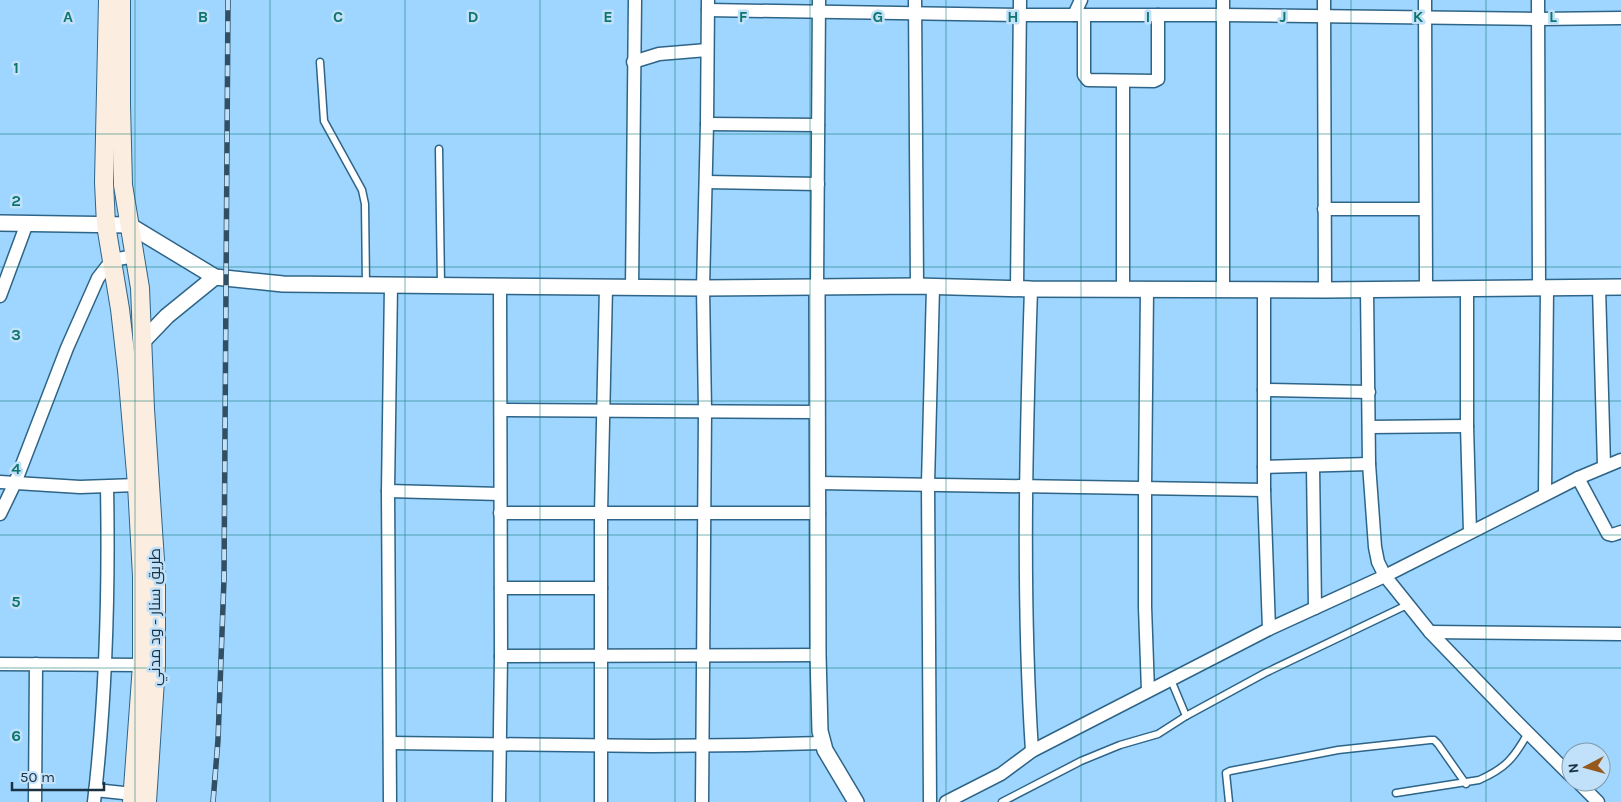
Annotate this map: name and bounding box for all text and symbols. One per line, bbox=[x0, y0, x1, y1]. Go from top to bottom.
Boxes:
text: A bbox=[63, 7, 73, 26]
text: B bbox=[198, 7, 208, 26]
text: C bbox=[333, 7, 343, 26]
text: D bbox=[468, 7, 479, 26]
text: E bbox=[603, 7, 613, 26]
text: F bbox=[739, 7, 748, 26]
text: G bbox=[873, 7, 883, 26]
text: H bbox=[1007, 7, 1019, 26]
text: I bbox=[1146, 7, 1150, 26]
text: J bbox=[1279, 7, 1287, 26]
text: K bbox=[1413, 7, 1424, 26]
text: L bbox=[1549, 7, 1557, 26]
text: 1 bbox=[13, 58, 19, 77]
text: 2 bbox=[11, 191, 21, 210]
text: 3 bbox=[11, 325, 21, 344]
text: 4 bbox=[11, 459, 21, 478]
street label: طريق سنار - ود مدني bbox=[145, 548, 168, 686]
text: 5 bbox=[11, 592, 21, 611]
text: 6 bbox=[11, 726, 21, 745]
north arrow bbox=[1561, 742, 1611, 792]
scale bar bbox=[12, 760, 105, 792]
text: N bbox=[1565, 762, 1583, 774]
text: 50 m bbox=[20, 768, 55, 786]

